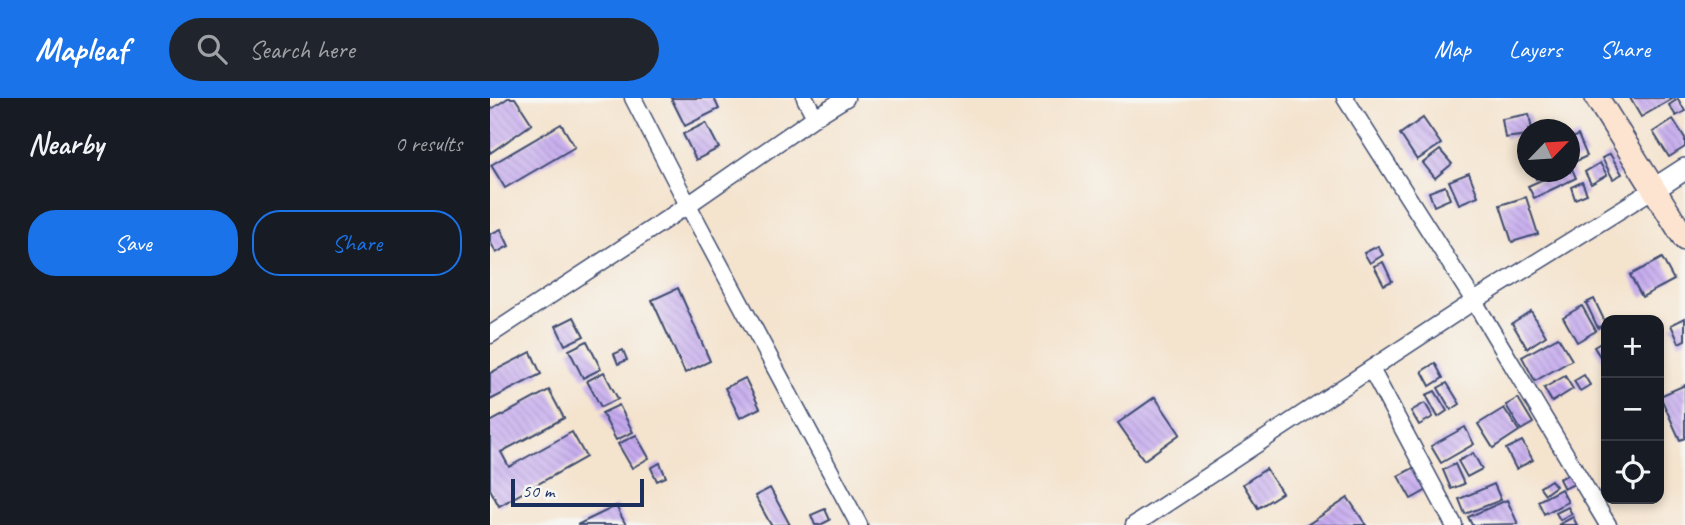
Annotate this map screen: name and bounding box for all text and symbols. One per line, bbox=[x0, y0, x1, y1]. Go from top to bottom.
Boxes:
search box bbox=[169, 18, 659, 81]
text: Mapleaf bbox=[35, 28, 127, 70]
icon: search bbox=[193, 30, 231, 68]
text: Search here bbox=[249, 33, 355, 66]
text: Map bbox=[1434, 34, 1471, 64]
text: Layers bbox=[1509, 34, 1562, 64]
text: Share bbox=[1600, 34, 1650, 64]
north arrow bbox=[1517, 119, 1580, 182]
text: Nearby bbox=[28, 125, 104, 163]
text: 0 results bbox=[395, 129, 462, 158]
button: Save bbox=[28, 210, 238, 276]
button: Share bbox=[252, 210, 462, 276]
map controls bbox=[1601, 315, 1664, 504]
button: + bbox=[1601, 315, 1664, 378]
button: − bbox=[1601, 378, 1664, 441]
button: locate bbox=[1601, 441, 1664, 504]
scale bar bbox=[511, 476, 644, 508]
text: 50 m bbox=[522, 479, 554, 503]

